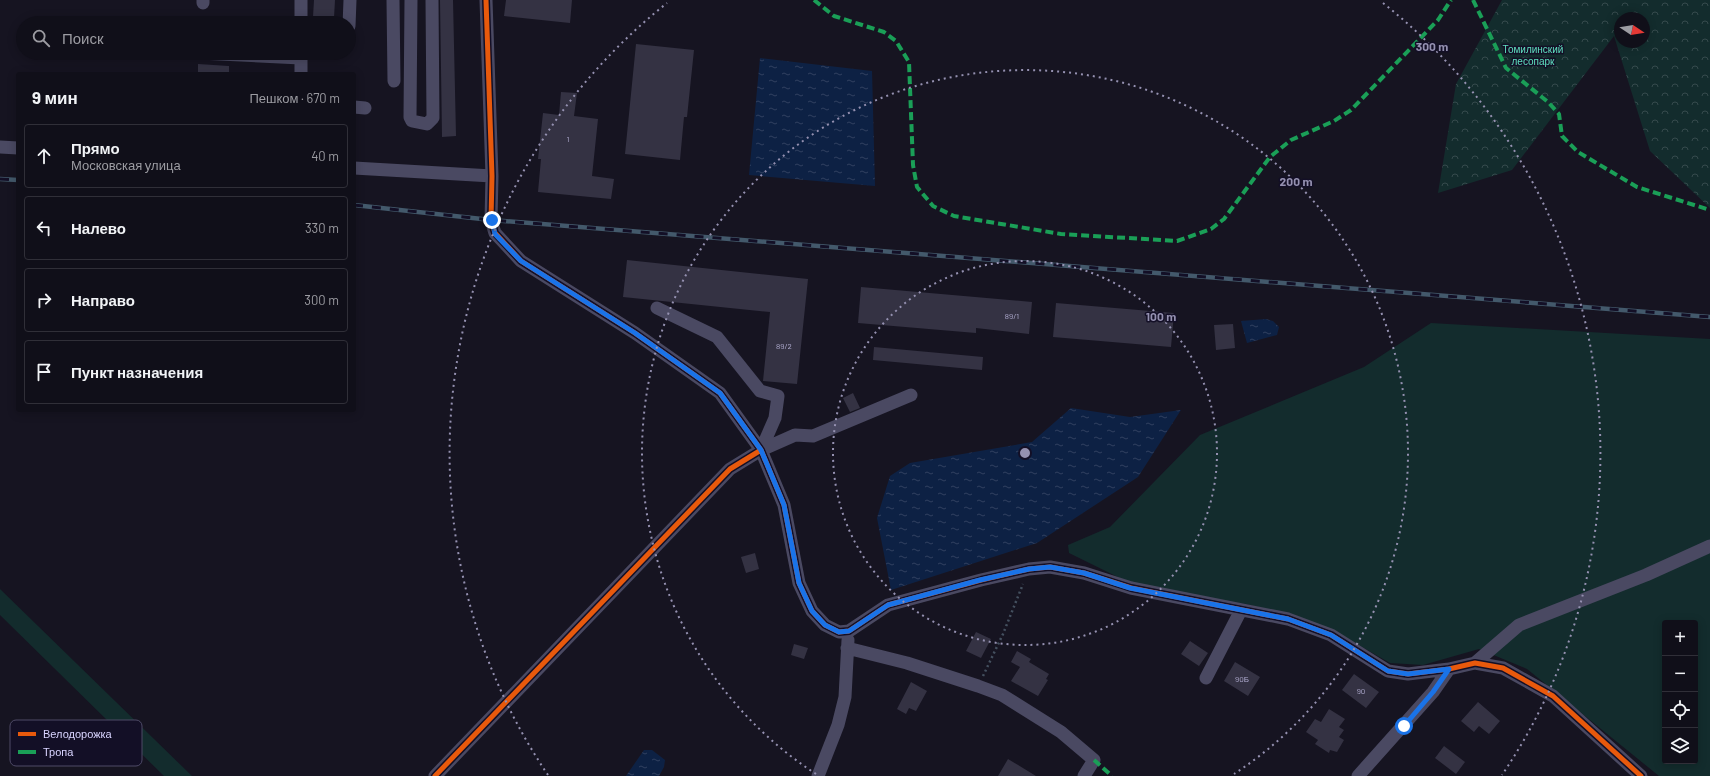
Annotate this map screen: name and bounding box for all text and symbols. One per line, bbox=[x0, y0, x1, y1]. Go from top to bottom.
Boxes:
north arrow bbox=[1614, 12, 1650, 48]
search box bbox=[16, 16, 356, 60]
icon: search bbox=[30, 27, 52, 49]
text: Поиск bbox=[62, 29, 104, 47]
text: 300 m bbox=[1416, 39, 1448, 53]
park label: Томилинский лесопарк bbox=[1503, 43, 1563, 67]
text: 9 мин bbox=[32, 87, 78, 107]
text: Пешком · 670 m bbox=[250, 90, 340, 106]
house number: 1 bbox=[567, 134, 570, 144]
text: Прямо bbox=[71, 139, 120, 157]
icon: ahead bbox=[33, 145, 55, 167]
text: 40 m bbox=[311, 148, 339, 164]
text: Московская улица bbox=[71, 157, 181, 173]
text: 200 m bbox=[1280, 174, 1312, 188]
route end bbox=[483, 211, 501, 229]
icon: left bbox=[33, 217, 55, 239]
text: Налево bbox=[71, 219, 126, 237]
text: 330 m bbox=[305, 220, 339, 236]
icon: right bbox=[33, 289, 55, 311]
text: Направо bbox=[71, 291, 135, 309]
text: 300 m bbox=[304, 292, 339, 308]
text: 100 m bbox=[1146, 309, 1176, 323]
house number: 89/1 bbox=[1005, 311, 1019, 321]
house number: 89/2 bbox=[776, 341, 792, 351]
icon: arrive bbox=[33, 361, 55, 383]
text: Пункт назначения bbox=[71, 363, 203, 381]
centre of rings bbox=[1018, 446, 1032, 460]
map controls bbox=[1662, 620, 1698, 764]
button: + bbox=[1662, 620, 1698, 656]
button: − bbox=[1662, 656, 1698, 692]
house number: 90Б bbox=[1235, 674, 1249, 684]
house number: 90 bbox=[1357, 686, 1365, 696]
button: locate bbox=[1662, 692, 1698, 728]
route start bbox=[1395, 717, 1413, 735]
legend bbox=[10, 720, 142, 766]
text: Велодорожка bbox=[43, 727, 113, 740]
button: layers bbox=[1662, 728, 1698, 764]
text: Тропа bbox=[43, 745, 74, 758]

